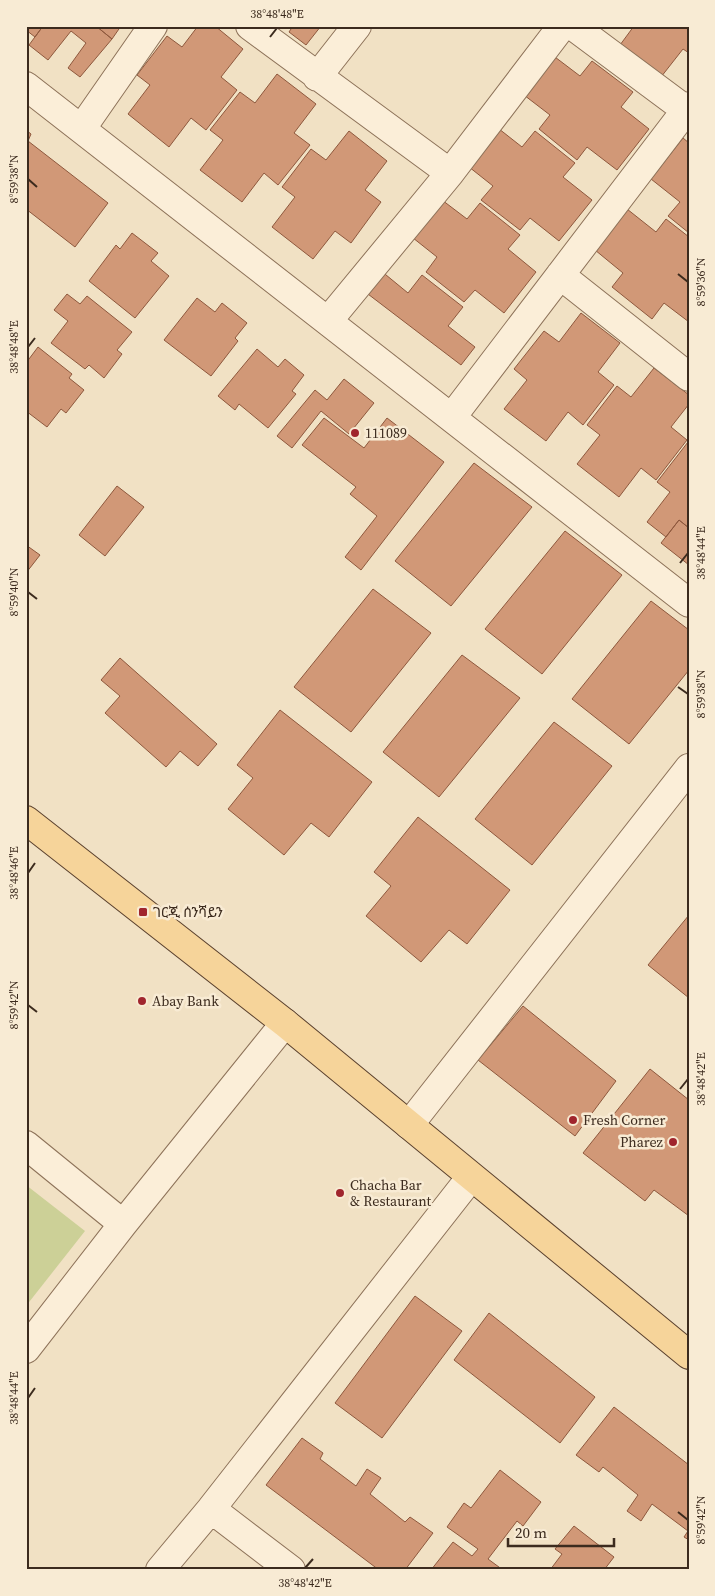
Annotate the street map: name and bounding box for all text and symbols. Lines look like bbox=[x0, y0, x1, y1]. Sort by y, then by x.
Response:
text: 38°48'48"E bbox=[250, 6, 304, 22]
text: 8°59'38"N bbox=[6, 154, 22, 204]
text: 8°59'36"N bbox=[693, 257, 709, 307]
text: 38°48'48"E bbox=[6, 320, 22, 374]
place label: 111089 bbox=[365, 423, 407, 443]
marker: 111089 bbox=[349, 427, 361, 439]
text: 38°48'44"E bbox=[693, 526, 709, 580]
text: 8°59'40"N bbox=[6, 567, 22, 617]
text: 8°59'38"N bbox=[693, 669, 709, 719]
text: 38°48'46"E bbox=[6, 846, 22, 900]
place label: ገርጂ ሰንሻይን bbox=[153, 902, 223, 922]
marker: ገርጂ ሰንሻይን bbox=[137, 906, 149, 918]
text: 8°59'42"N bbox=[6, 980, 22, 1030]
place label: Abay Bank bbox=[152, 991, 219, 1011]
marker: Abay Bank bbox=[136, 995, 148, 1007]
text: 38°48'42"E bbox=[693, 1052, 709, 1106]
place label: Fresh Corner bbox=[583, 1110, 665, 1130]
marker: Fresh Corner bbox=[567, 1114, 579, 1126]
place label: Pharez bbox=[620, 1132, 664, 1152]
marker: Pharez bbox=[667, 1136, 679, 1148]
place label: Chacha Bar & Restaurant bbox=[350, 1175, 432, 1211]
marker: Chacha Bar & Restaurant bbox=[334, 1187, 346, 1199]
text: 38°48'44"E bbox=[6, 1371, 22, 1425]
text: 8°59'42"N bbox=[693, 1495, 709, 1545]
scale bar bbox=[508, 1516, 614, 1548]
text: 20 m bbox=[515, 1522, 547, 1543]
text: 38°48'42"E bbox=[278, 1575, 332, 1591]

